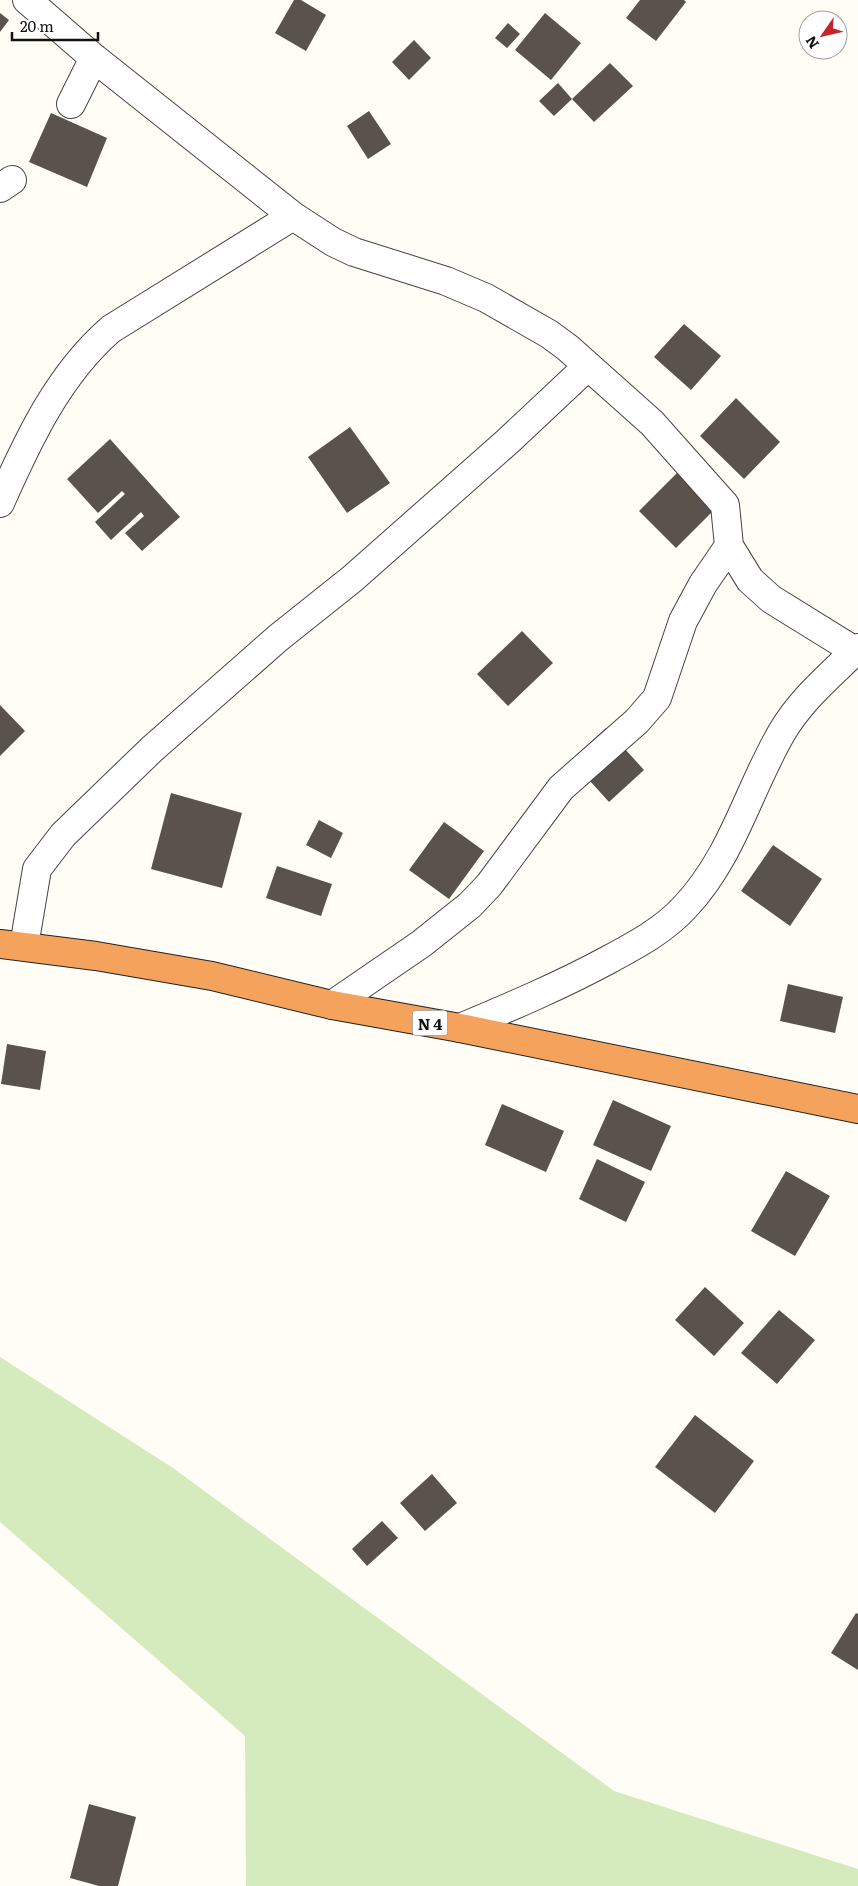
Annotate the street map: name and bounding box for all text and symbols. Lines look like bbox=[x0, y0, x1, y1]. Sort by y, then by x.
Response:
scale bar bbox=[12, 10, 99, 42]
north arrow bbox=[798, 10, 848, 60]
text: 20 m bbox=[20, 14, 54, 37]
text: N bbox=[800, 32, 823, 53]
road number: N 4 bbox=[412, 1010, 448, 1036]

